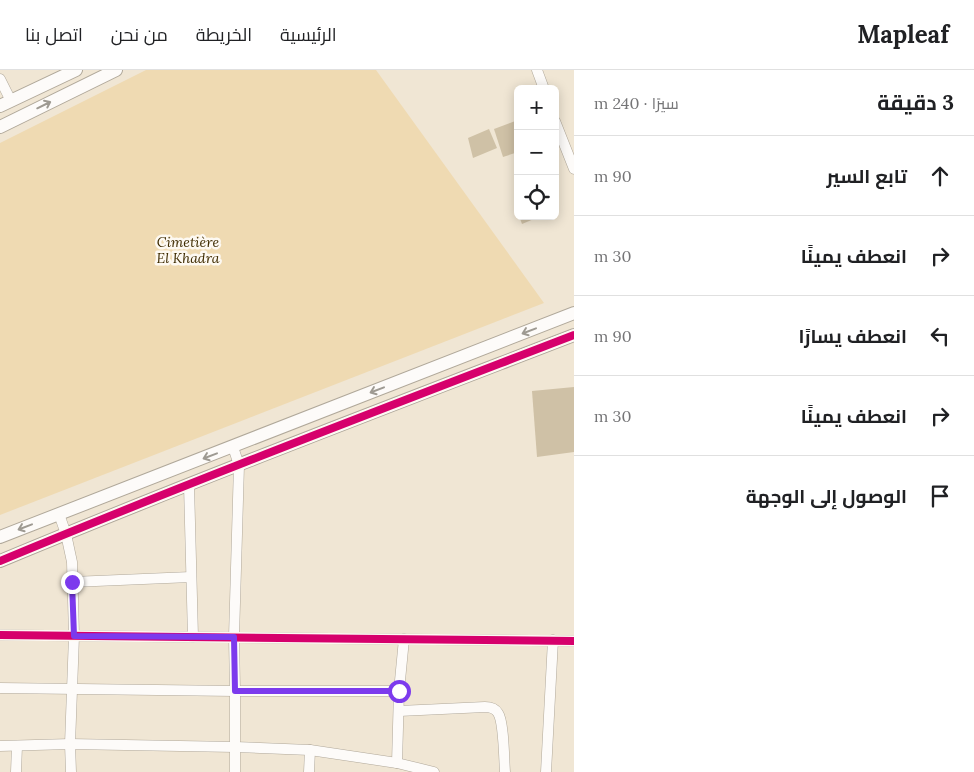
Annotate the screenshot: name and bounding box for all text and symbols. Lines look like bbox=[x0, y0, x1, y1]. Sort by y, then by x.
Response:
text: Mapleaf bbox=[857, 19, 949, 50]
text: اتصل بنا bbox=[25, 23, 83, 46]
text: من نحن bbox=[111, 23, 168, 46]
text: الخريطة bbox=[196, 23, 252, 46]
text: الرئيسية bbox=[280, 23, 337, 46]
map controls bbox=[514, 85, 559, 220]
button: + bbox=[514, 85, 559, 130]
text: 3 دقيقة bbox=[877, 89, 954, 116]
text: سيرًا · 240 m bbox=[594, 93, 679, 113]
one-way arrow bbox=[36, 100, 51, 110]
button: − bbox=[514, 130, 559, 175]
icon: ahead bbox=[926, 162, 954, 190]
text: تابع السير bbox=[826, 164, 907, 188]
text: 90 m bbox=[594, 166, 632, 186]
button: locate bbox=[514, 175, 559, 220]
park label: Cimetière El Khadra bbox=[157, 233, 220, 267]
icon: right bbox=[926, 242, 954, 270]
text: انعطف يمينًا bbox=[801, 244, 907, 268]
text: 30 m bbox=[594, 246, 631, 266]
icon: left bbox=[926, 322, 954, 350]
text: انعطف يسارًا bbox=[798, 324, 907, 348]
text: 90 m bbox=[594, 326, 632, 346]
one-way arrow bbox=[521, 327, 537, 336]
one-way arrow bbox=[370, 386, 385, 395]
icon: right bbox=[926, 402, 954, 430]
text: انعطف يمينًا bbox=[801, 404, 907, 428]
text: 30 m bbox=[594, 406, 631, 426]
one-way arrow bbox=[202, 452, 217, 461]
icon: arrive bbox=[926, 482, 954, 510]
text: الوصول إلى الوجهة bbox=[746, 484, 907, 508]
one-way arrow bbox=[18, 523, 34, 532]
route end bbox=[61, 571, 84, 594]
route start bbox=[388, 680, 411, 703]

